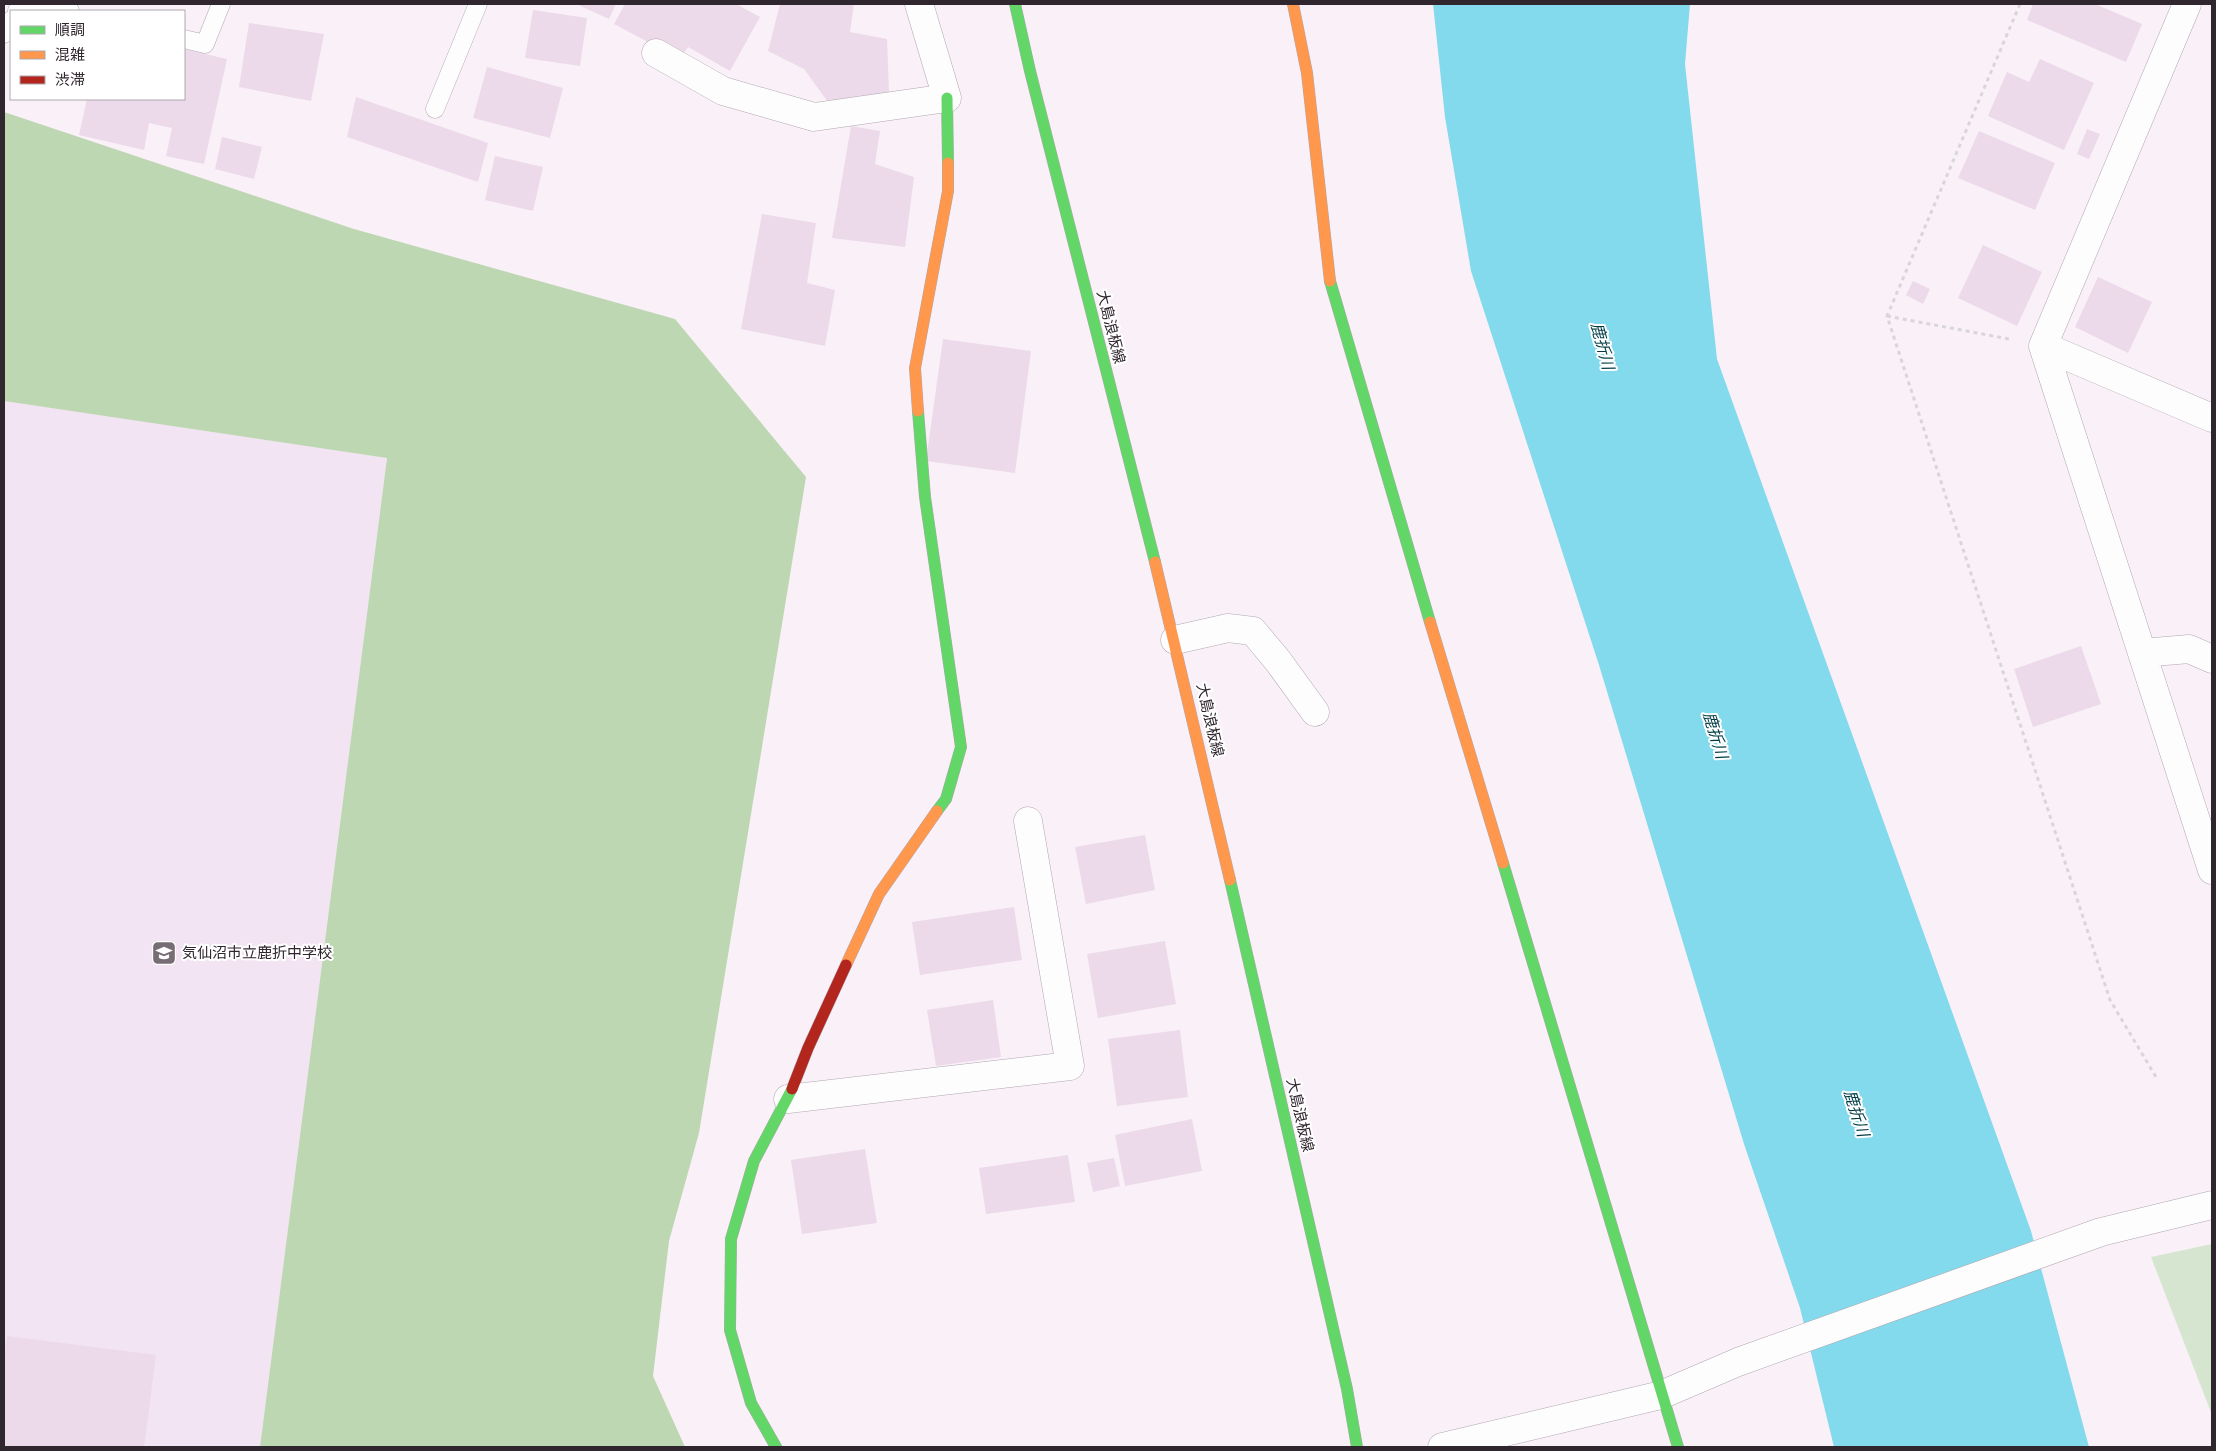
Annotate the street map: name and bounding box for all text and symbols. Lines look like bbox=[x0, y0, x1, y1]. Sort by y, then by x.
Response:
legend bbox=[10, 10, 185, 100]
text: 順調 bbox=[55, 21, 85, 39]
text: 混雑 bbox=[55, 46, 85, 64]
text: 渋滞 bbox=[55, 71, 85, 89]
street label: 大島浪板線 bbox=[1093, 288, 1129, 366]
water label: 鹿折川 bbox=[1586, 320, 1618, 374]
street label: 大島浪板線 bbox=[1193, 681, 1227, 759]
water label: 鹿折川 bbox=[1698, 709, 1732, 763]
school or university icon: 気仙沼市立鹿折中学校 bbox=[151, 940, 177, 966]
place label: 気仙沼市立鹿折中学校 bbox=[182, 944, 332, 962]
street label: 大島浪板線 bbox=[1283, 1076, 1317, 1154]
water label: 鹿折川 bbox=[1839, 1087, 1874, 1141]

